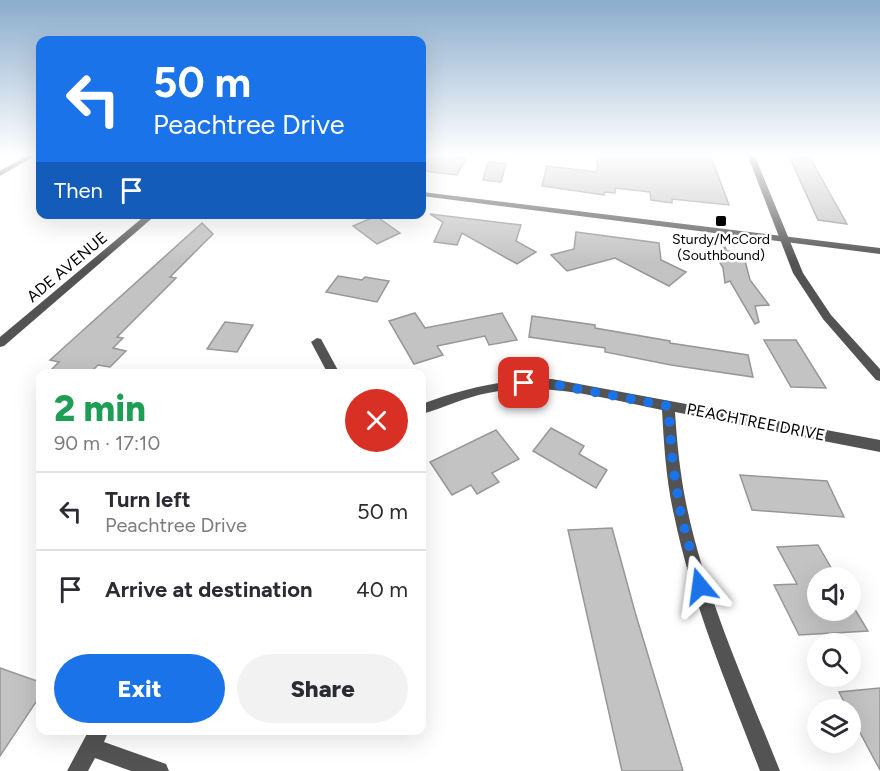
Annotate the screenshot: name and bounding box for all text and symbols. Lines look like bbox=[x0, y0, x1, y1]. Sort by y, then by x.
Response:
text: 50 m bbox=[153, 57, 251, 108]
icon: left bbox=[54, 60, 132, 138]
text: Peachtree Drive bbox=[153, 108, 344, 141]
icon: arrive bbox=[115, 174, 148, 207]
text: Then bbox=[54, 177, 103, 204]
marker: Sturdy/McCord (Southbound) bbox=[714, 214, 728, 228]
street label: ADE AVENUE bbox=[23, 228, 111, 306]
place label: Sturdy/McCord (Southbound) bbox=[672, 231, 770, 264]
pin bbox=[498, 357, 549, 408]
icon: arrive bbox=[507, 366, 540, 399]
text: 2 min bbox=[54, 387, 146, 430]
button: close bbox=[345, 389, 408, 452]
street label: PEACHTREE DRIVE bbox=[685, 399, 827, 445]
text: 90 m · 17:10 bbox=[54, 431, 160, 455]
text: Turn left bbox=[105, 486, 191, 513]
icon: left bbox=[54, 495, 87, 528]
text: 50 m bbox=[357, 498, 408, 525]
text: Peachtree Drive bbox=[105, 513, 247, 537]
position arrow bbox=[668, 554, 732, 618]
map controls bbox=[807, 567, 861, 753]
button: sound bbox=[807, 567, 861, 621]
icon: arrive bbox=[54, 573, 87, 606]
text: Arrive at destination bbox=[105, 576, 313, 603]
text: 40 m bbox=[356, 576, 408, 603]
button: search bbox=[807, 633, 861, 687]
button: Exit bbox=[54, 654, 225, 723]
button: Share bbox=[237, 654, 408, 723]
button: layers bbox=[807, 699, 861, 753]

